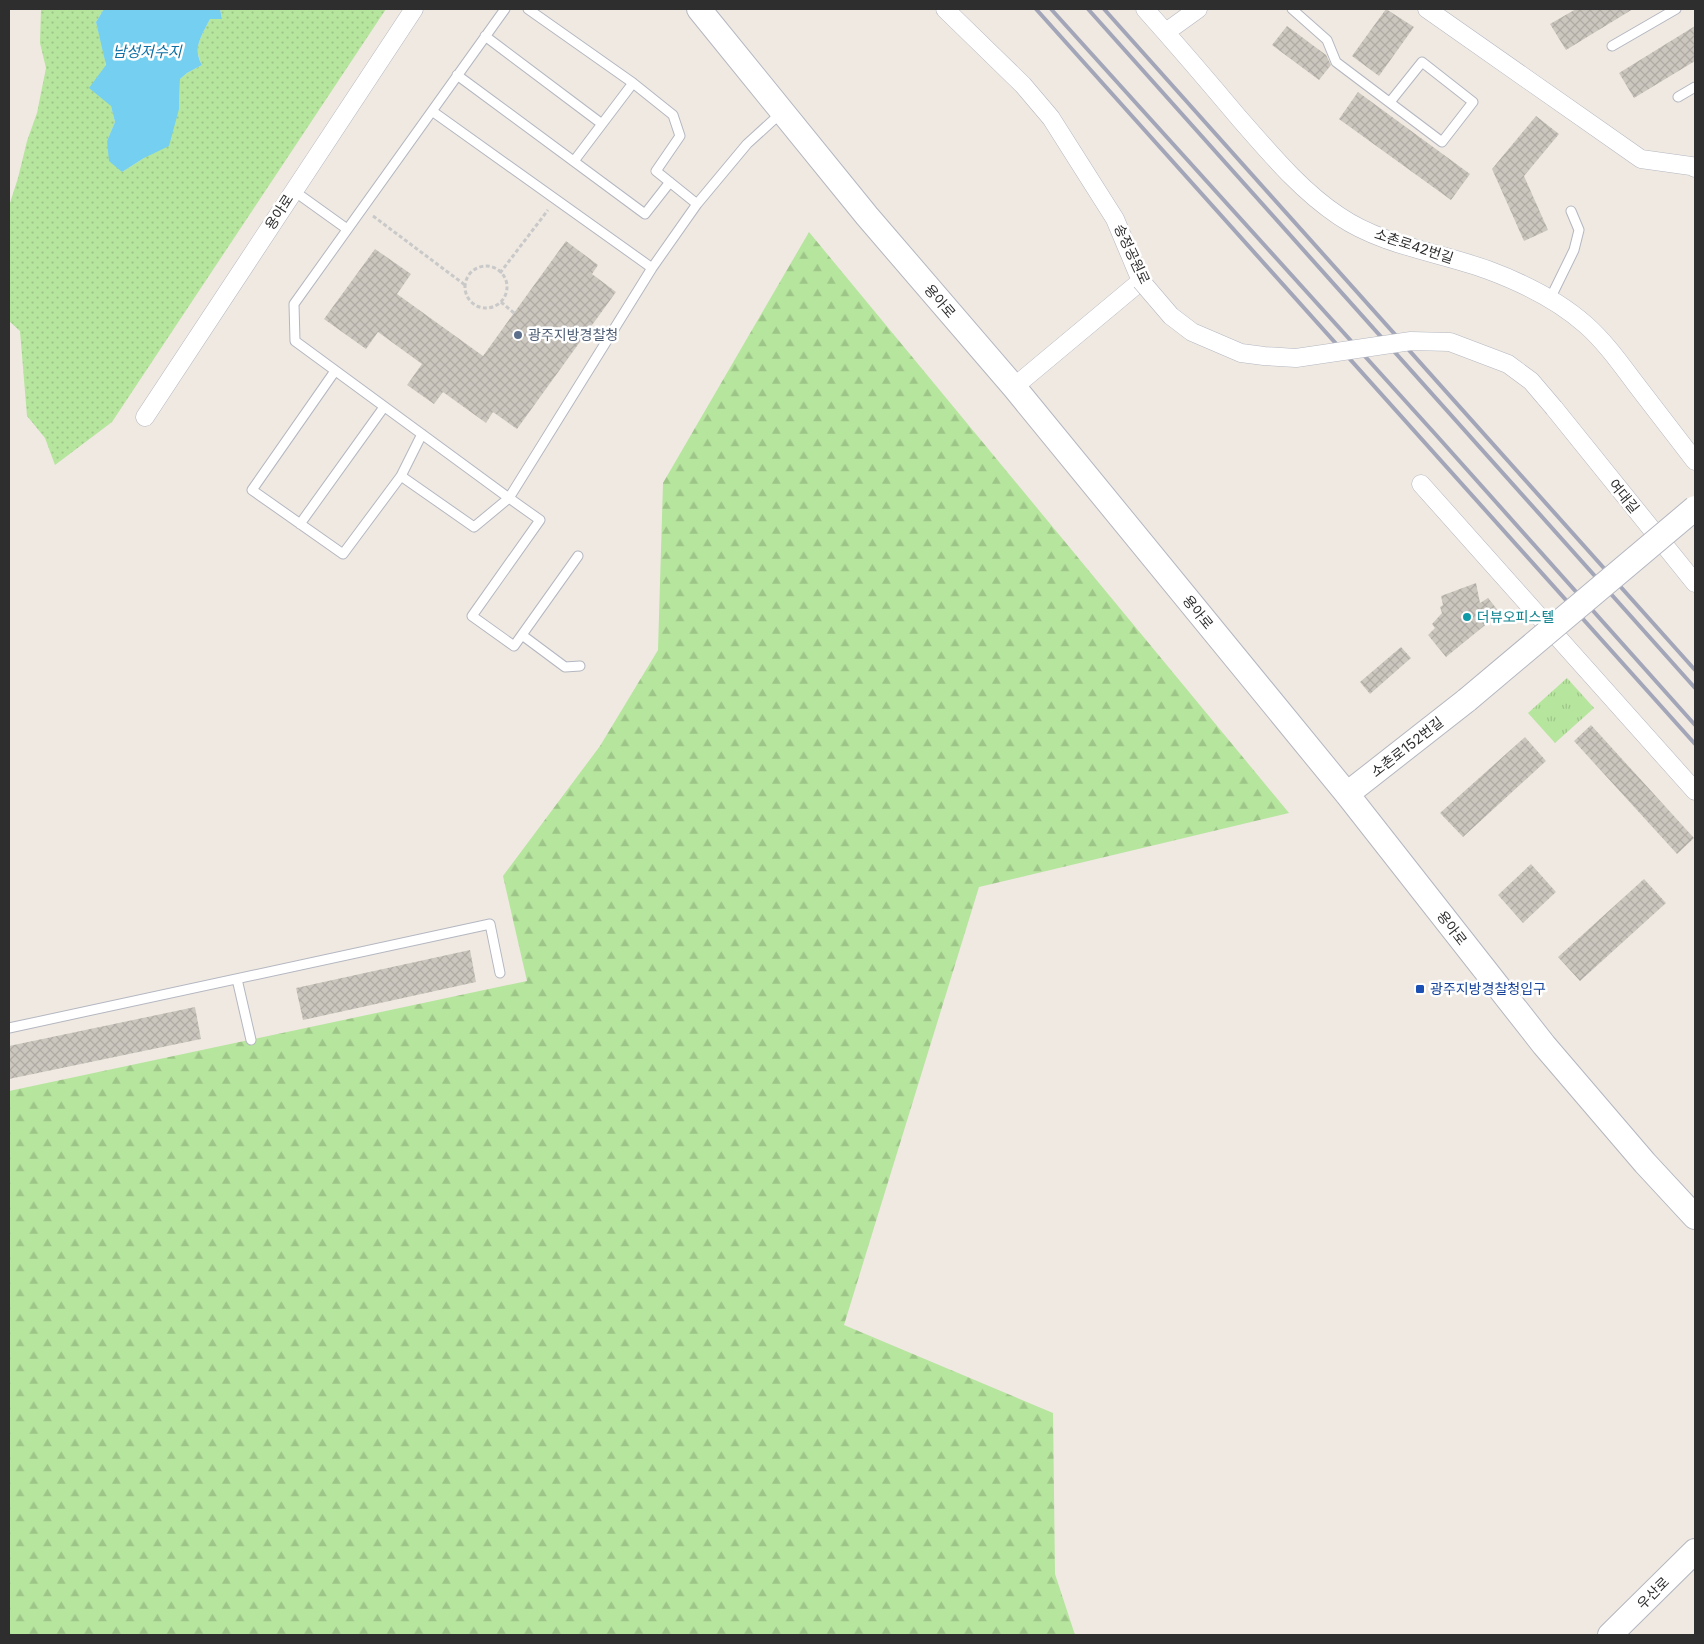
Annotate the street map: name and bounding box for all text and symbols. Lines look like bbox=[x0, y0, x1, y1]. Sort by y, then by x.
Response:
water label: 남성저수지 bbox=[112, 42, 183, 61]
street label: 용아로 bbox=[261, 191, 296, 233]
street label: 송정공원로 bbox=[1111, 221, 1154, 287]
street label: 소촌로42번길 bbox=[1373, 225, 1456, 266]
street label: 용아로 bbox=[921, 281, 960, 321]
place label: 광주지방경찰청 bbox=[528, 326, 618, 343]
marker: 광주지방경찰청 bbox=[512, 329, 524, 341]
street label: 여대길 bbox=[1606, 475, 1643, 516]
street label: 용아로 bbox=[1180, 591, 1217, 632]
place label: 더뷰오피스텔 bbox=[1477, 608, 1554, 625]
marker: 더뷰오피스텔 bbox=[1461, 611, 1473, 623]
street label: 소촌로152번길 bbox=[1367, 713, 1446, 780]
street label: 용아로 bbox=[1434, 907, 1471, 948]
place label: 광주지방경찰청입구 bbox=[1430, 980, 1546, 997]
marker: 광주지방경찰청입구 bbox=[1414, 983, 1426, 995]
street label: 우산로 bbox=[1633, 1573, 1672, 1612]

